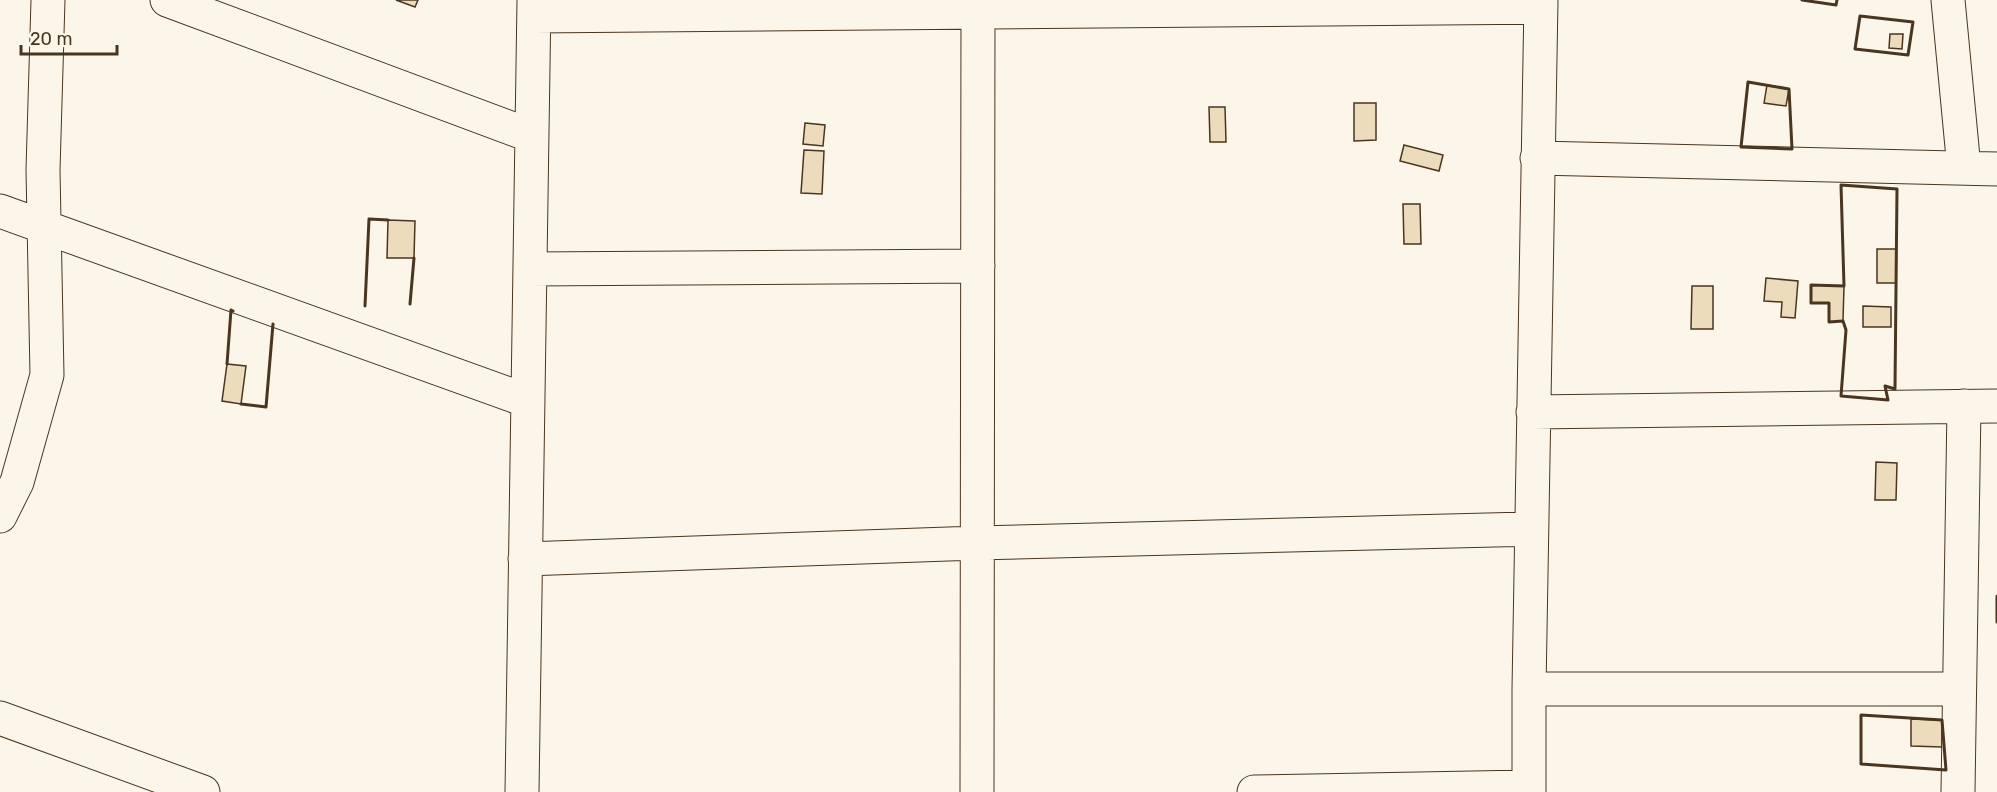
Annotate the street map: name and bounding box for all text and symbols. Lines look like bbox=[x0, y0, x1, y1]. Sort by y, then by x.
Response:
scale bar bbox=[21, 18, 117, 56]
text: 20 m bbox=[30, 28, 72, 50]

